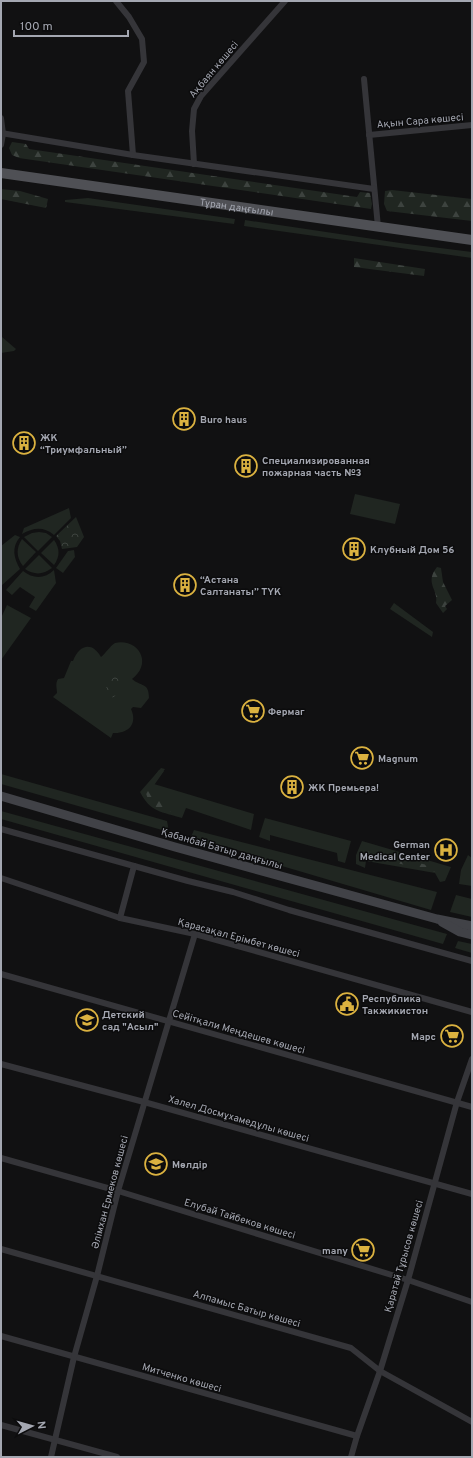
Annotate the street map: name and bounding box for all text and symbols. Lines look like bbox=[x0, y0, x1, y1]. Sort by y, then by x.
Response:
scale bar bbox=[14, 12, 128, 38]
text: 100 m bbox=[20, 19, 53, 35]
street label: Ақбаян көшесі bbox=[186, 39, 242, 101]
street label: Ақын Сара көшесі bbox=[376, 111, 464, 132]
street label: Тұран даңғылы bbox=[199, 196, 274, 220]
building icon: Buro haus bbox=[171, 406, 197, 432]
place label: Buro haus bbox=[200, 414, 247, 427]
building icon: ЖК “Триумфальный” bbox=[11, 430, 37, 456]
place label: ЖК “Триумфальный” bbox=[40, 432, 127, 457]
building icon: Специализированная пожарная часть №3 bbox=[233, 453, 259, 479]
place label: Специализированная пожарная часть №3 bbox=[262, 455, 370, 480]
building icon: Клубный Дом 56 bbox=[341, 536, 367, 562]
place label: Клубный Дом 56 bbox=[370, 544, 454, 557]
building icon: “Астана Салтанаты” ТҮК bbox=[172, 572, 198, 598]
place label: “Астана Салтанаты” ТҮК bbox=[200, 574, 281, 599]
supermarket icon: Фермаг bbox=[240, 698, 266, 724]
place label: Фермаг bbox=[268, 706, 305, 719]
supermarket icon: Magnum bbox=[349, 745, 375, 771]
place label: Magnum bbox=[378, 753, 418, 766]
building icon: ЖК Премьера! bbox=[279, 774, 305, 800]
place label: ЖК Премьера! bbox=[308, 782, 379, 795]
street label: Қабанбай Батыр даңғылы bbox=[159, 826, 284, 873]
hospital icon: German Medical Center bbox=[433, 837, 459, 863]
place label: German Medical Center bbox=[360, 839, 431, 864]
street label: Қарасақал Ерімбет көшесі bbox=[176, 916, 301, 961]
public building icon: Республика Такжикистон bbox=[334, 991, 360, 1017]
place label: Республика Такжикистон bbox=[362, 993, 428, 1018]
school or university icon: Детский сад "Асыл" bbox=[74, 1007, 100, 1033]
street label: Сейітқали Меңдешев көшесі bbox=[171, 1007, 306, 1058]
place label: Детский сад "Асыл" bbox=[102, 1009, 158, 1034]
supermarket icon: Марс bbox=[439, 1023, 465, 1049]
place label: Марс bbox=[411, 1031, 436, 1044]
street label: Халел Досмұхамедұлы көшесі bbox=[167, 1093, 310, 1146]
street label: Әлімхан Ермеков көшесі bbox=[89, 1134, 132, 1251]
school or university icon: Мөлдір bbox=[143, 1151, 169, 1177]
place label: Мөлдір bbox=[172, 1159, 208, 1172]
street label: Елубай Тайбеков көшесі bbox=[182, 1196, 297, 1243]
street label: Қаратай Тұрысов көшесі bbox=[382, 1199, 427, 1314]
supermarket icon: many bbox=[350, 1237, 376, 1263]
place label: many bbox=[322, 1245, 348, 1258]
street label: Алпамыс Батыр көшесі bbox=[191, 1288, 302, 1331]
street label: Митченко көшесі bbox=[140, 1361, 223, 1396]
north arrow bbox=[12, 1406, 52, 1446]
text: N bbox=[34, 1420, 48, 1430]

